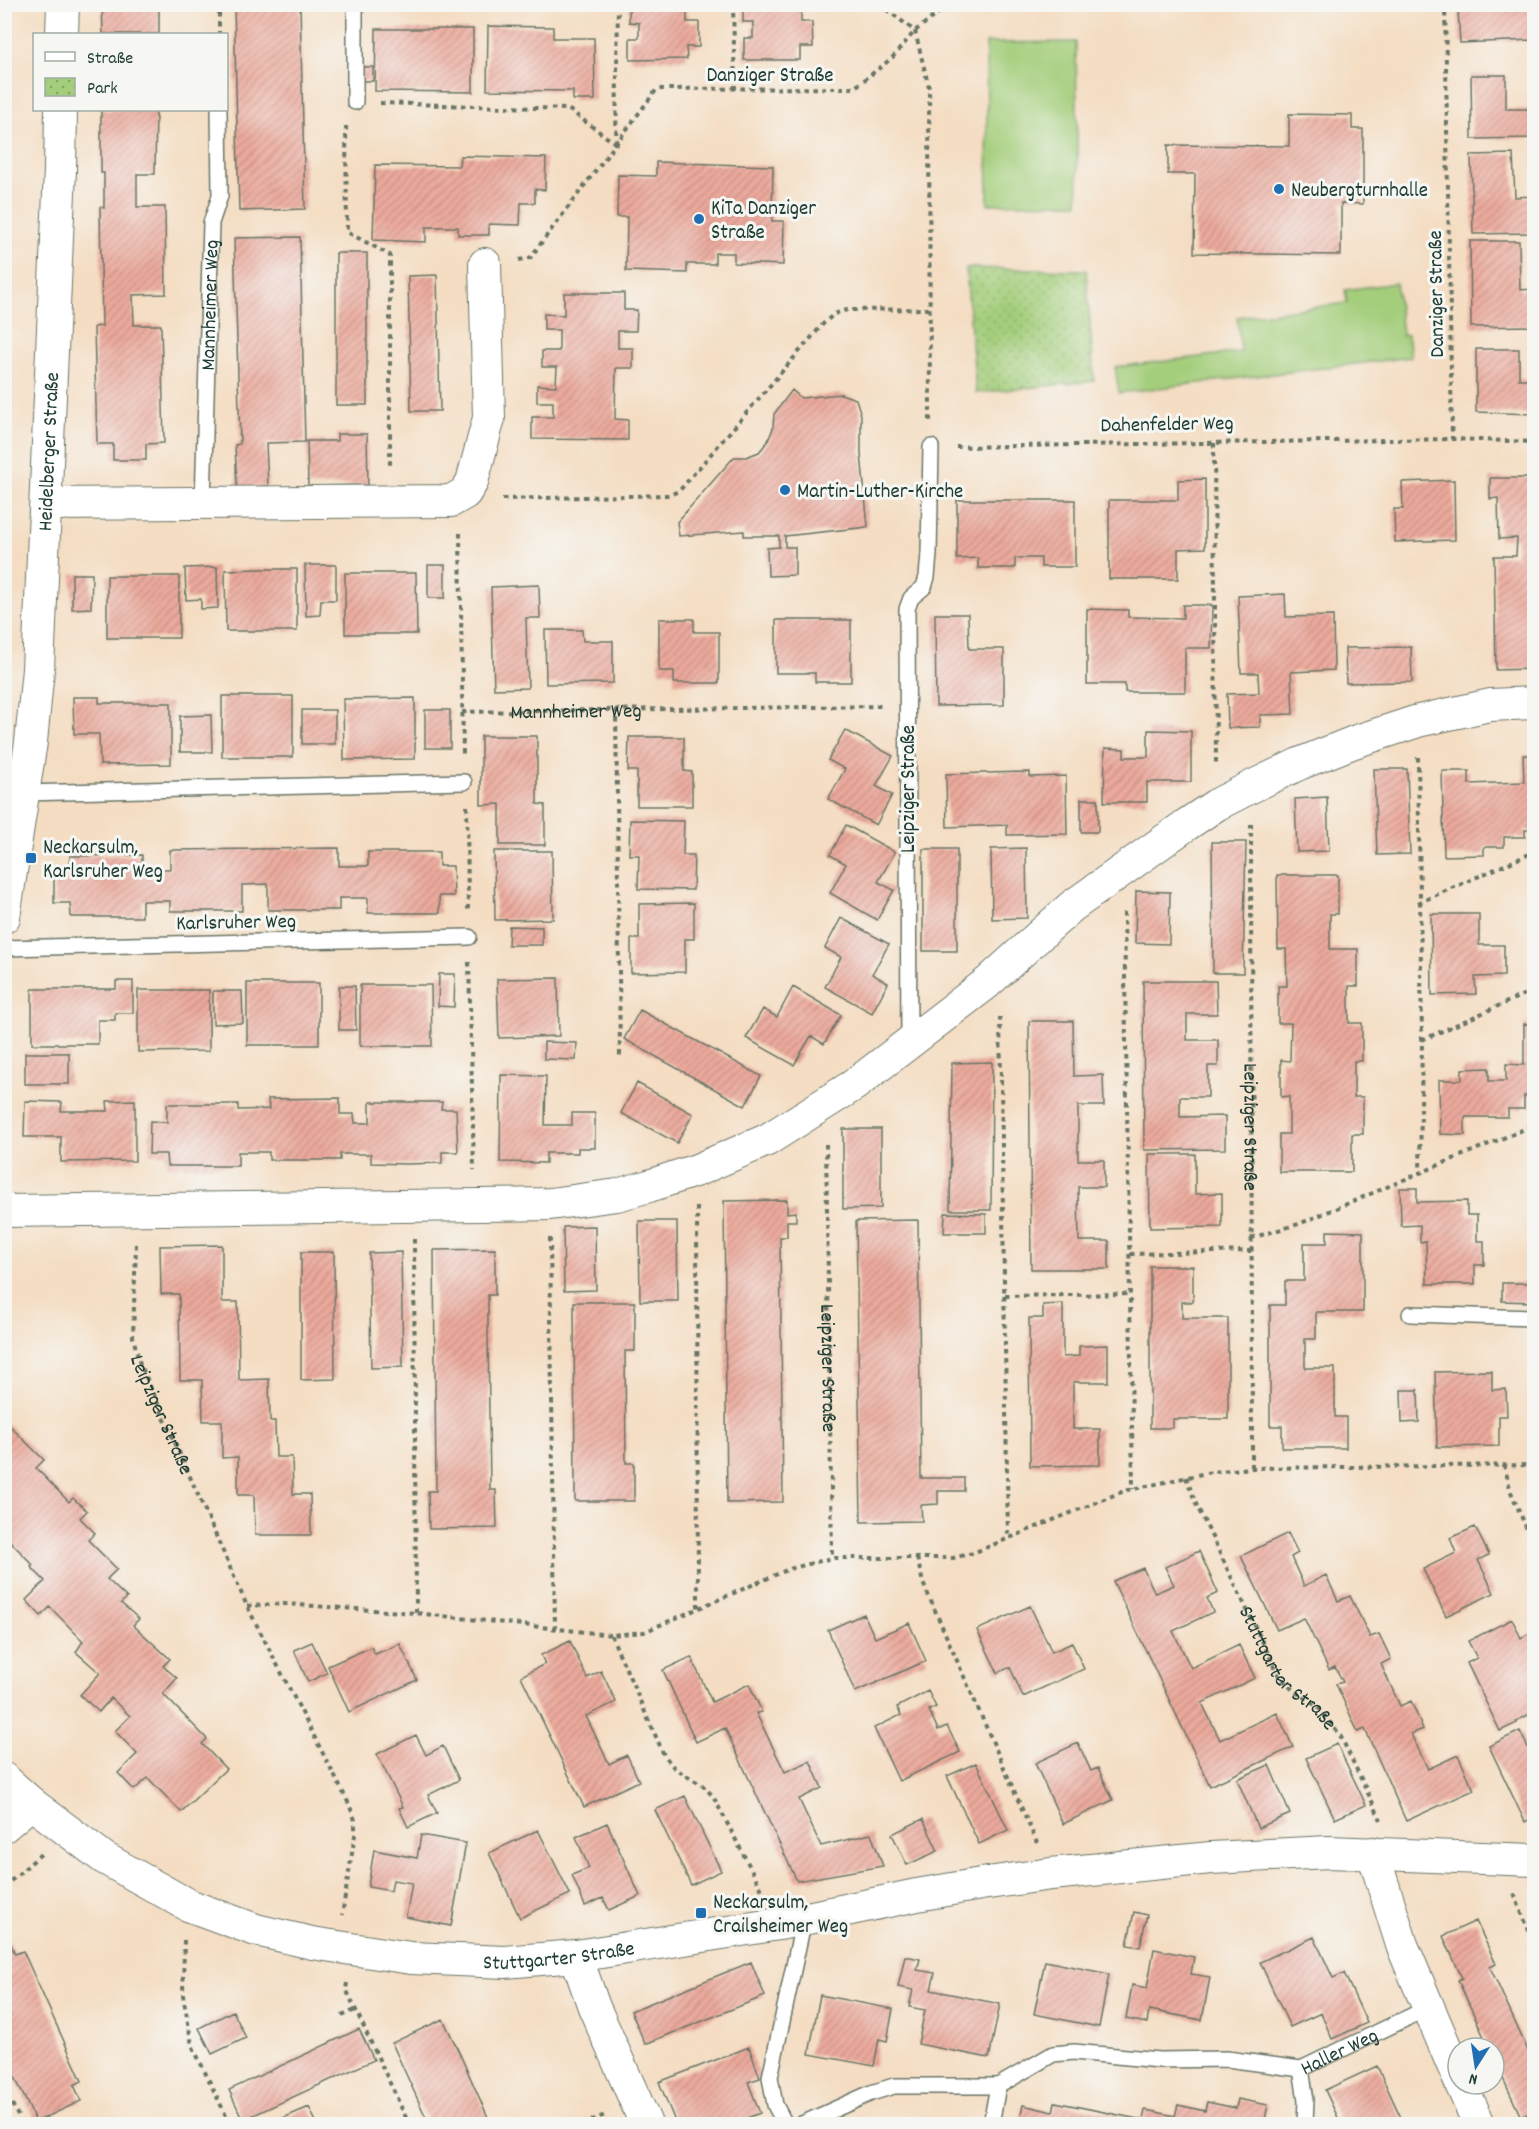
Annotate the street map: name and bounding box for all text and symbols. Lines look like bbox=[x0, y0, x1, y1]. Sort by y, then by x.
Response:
legend bbox=[33, 33, 228, 111]
text: Straße bbox=[87, 47, 133, 72]
street label: Danziger Straße bbox=[706, 62, 834, 92]
text: Park bbox=[87, 77, 118, 102]
place label: Neubergturnhalle bbox=[1291, 177, 1428, 207]
marker: Neubergturnhalle bbox=[1272, 182, 1286, 196]
place label: KiTa Danziger Straße bbox=[711, 195, 816, 249]
marker: KiTa Danziger Straße bbox=[692, 212, 706, 226]
street label: Danziger Straße bbox=[1422, 230, 1454, 358]
street label: Mannheimer Weg bbox=[195, 239, 229, 371]
street label: Heidelberger Straße bbox=[32, 372, 69, 532]
street label: Dahenfelder Weg bbox=[1100, 410, 1234, 442]
place label: Martin-Luther-Kirche bbox=[797, 478, 963, 508]
marker: Martin-Luther-Kirche bbox=[778, 483, 792, 497]
street label: Mannheimer Weg bbox=[510, 697, 642, 729]
street label: Leipziger Straße bbox=[895, 725, 925, 853]
place label: Neckarsulm, Karlsruher Weg bbox=[43, 834, 163, 888]
marker: Neckarsulm, Karlsruher Weg bbox=[24, 851, 38, 865]
street label: Karlsruher Weg bbox=[176, 908, 296, 940]
street label: Leipziger Straße bbox=[1233, 1063, 1264, 1191]
street label: Leipziger Straße bbox=[810, 1304, 842, 1432]
street label: Leipziger Straße bbox=[120, 1352, 199, 1480]
street label: Stuttgarter Straße bbox=[1229, 1602, 1343, 1738]
place label: Neckarsulm, Crailsheimer Weg bbox=[713, 1889, 848, 1943]
marker: Neckarsulm, Crailsheimer Weg bbox=[694, 1906, 708, 1920]
street label: Stuttgarter Straße bbox=[482, 1935, 637, 1980]
street label: Haller Weg bbox=[1296, 2022, 1384, 2085]
north arrow bbox=[1446, 2036, 1506, 2096]
text: N bbox=[1467, 2066, 1480, 2090]

